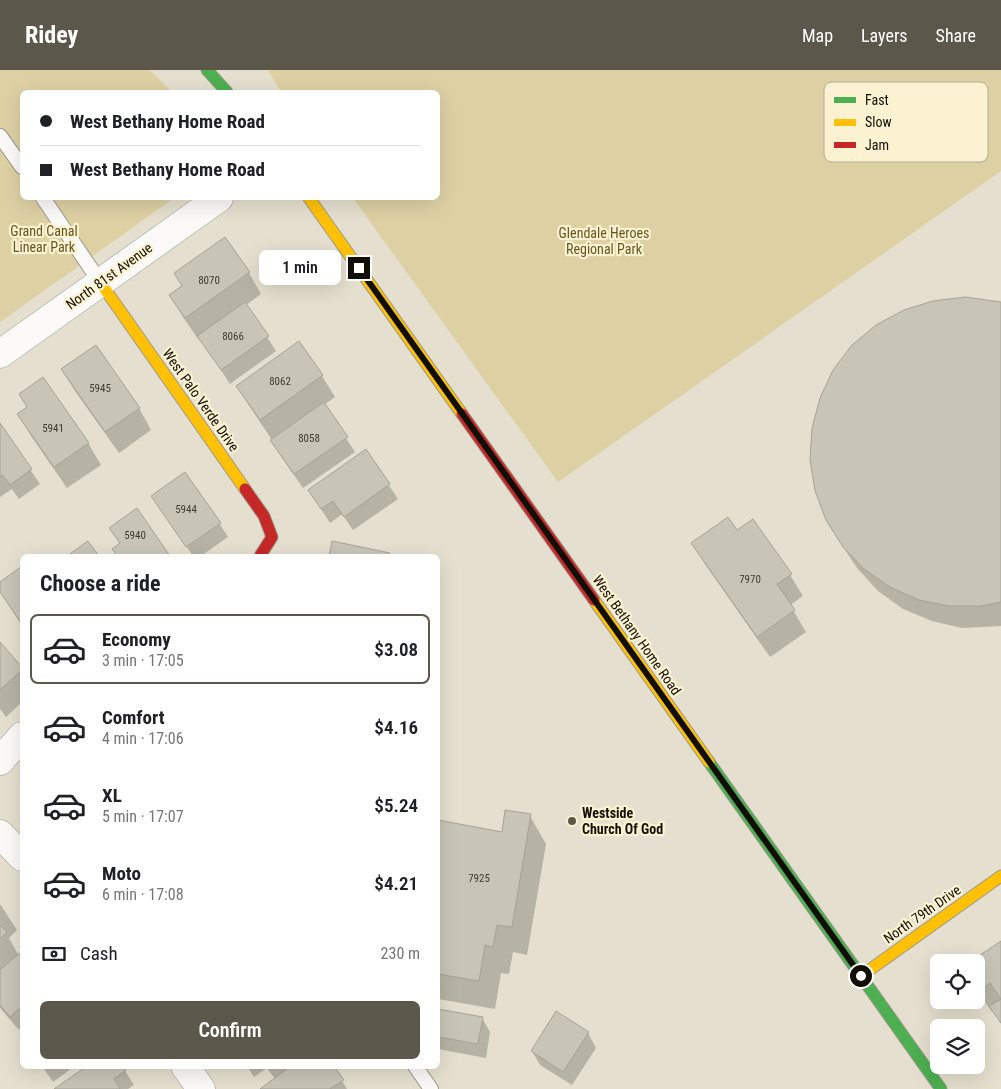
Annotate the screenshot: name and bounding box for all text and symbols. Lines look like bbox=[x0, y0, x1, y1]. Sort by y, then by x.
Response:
text: Ridey bbox=[25, 21, 78, 49]
text: Map bbox=[802, 25, 833, 46]
text: Layers bbox=[861, 25, 908, 46]
text: Share bbox=[936, 25, 976, 46]
legend bbox=[824, 82, 988, 162]
text: Fast bbox=[865, 92, 889, 108]
text: West Bethany Home Road bbox=[70, 110, 265, 133]
text: Slow bbox=[865, 114, 892, 130]
text: Jam bbox=[865, 137, 889, 153]
text: West Bethany Home Road bbox=[70, 158, 265, 181]
park label: Grand Canal Linear Park bbox=[10, 223, 78, 255]
park label: Glendale Heroes Regional Park bbox=[559, 225, 649, 257]
street label: North 81st Avenue bbox=[63, 239, 155, 313]
callout: 1 min bbox=[259, 250, 342, 286]
route end bbox=[348, 257, 370, 279]
text: 1 min bbox=[282, 258, 318, 277]
house number: 8070 bbox=[198, 274, 220, 287]
house number: 8066 bbox=[222, 330, 244, 343]
street label: West Palo Verde Drive bbox=[160, 346, 243, 455]
house number: 8062 bbox=[269, 375, 291, 388]
house number: 5945 bbox=[89, 382, 111, 395]
house number: 5941 bbox=[42, 422, 64, 435]
house number: 8058 bbox=[298, 432, 320, 445]
house number: 5944 bbox=[175, 503, 197, 516]
house number: 5940 bbox=[124, 529, 146, 542]
text: Choose a ride bbox=[40, 571, 161, 596]
street label: West Bethany Home Road bbox=[590, 572, 684, 698]
house number: 7970 bbox=[739, 573, 761, 586]
icon: car bbox=[42, 627, 87, 672]
text: Economy bbox=[102, 628, 171, 651]
text: $3.08 bbox=[374, 638, 418, 661]
text: 3 min · 17:05 bbox=[102, 651, 184, 670]
icon: car bbox=[42, 705, 87, 750]
text: Comfort bbox=[102, 706, 165, 729]
text: $4.16 bbox=[374, 716, 418, 739]
text: 4 min · 17:06 bbox=[102, 729, 184, 748]
icon: car bbox=[42, 783, 87, 828]
text: XL bbox=[102, 784, 122, 807]
text: $5.24 bbox=[374, 794, 418, 817]
place label: Westside Church Of God bbox=[582, 805, 663, 837]
text: 5 min · 17:07 bbox=[102, 807, 184, 826]
marker: Westside Church Of God bbox=[566, 815, 578, 827]
icon: car bbox=[42, 861, 87, 906]
text: Moto bbox=[102, 862, 141, 885]
text: $4.21 bbox=[374, 872, 418, 895]
house number: 7925 bbox=[468, 872, 490, 885]
street label: North 79th Drive bbox=[880, 881, 964, 946]
text: 6 min · 17:08 bbox=[102, 885, 184, 904]
icon: cash bbox=[40, 940, 68, 968]
text: Cash bbox=[80, 942, 118, 965]
text: 230 m bbox=[381, 944, 420, 963]
map controls bbox=[930, 954, 985, 1074]
button: locate bbox=[930, 954, 985, 1009]
route start bbox=[850, 965, 872, 987]
button: Confirm bbox=[40, 1001, 420, 1059]
button: layers bbox=[930, 1019, 985, 1074]

